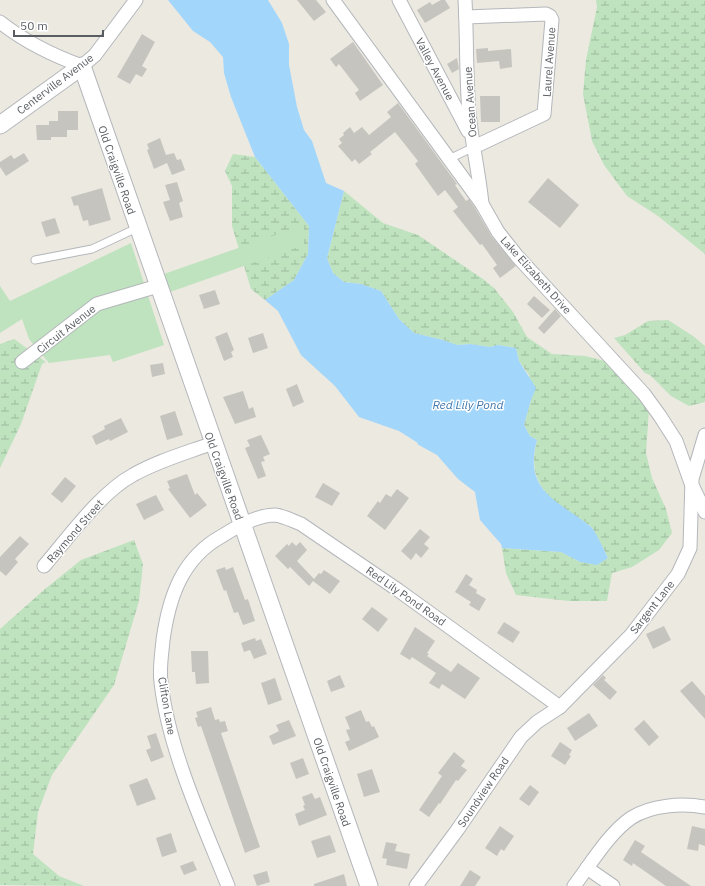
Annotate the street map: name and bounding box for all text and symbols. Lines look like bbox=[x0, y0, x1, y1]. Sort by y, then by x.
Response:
scale bar bbox=[14, 12, 103, 38]
text: 50 m bbox=[20, 18, 48, 33]
street label: Laurel Avenue bbox=[540, 27, 558, 97]
street label: Valley Avenue bbox=[413, 35, 457, 103]
street label: Centerville Avenue bbox=[14, 51, 96, 117]
street label: Ocean Avenue bbox=[461, 66, 479, 138]
street label: Old Craigville Road bbox=[95, 124, 139, 216]
street label: Lake Elizabeth Drive bbox=[498, 233, 574, 317]
street label: Circuit Avenue bbox=[34, 302, 98, 356]
water label: Red Lily Pond bbox=[432, 397, 504, 412]
street label: Old Craigville Road bbox=[202, 430, 246, 522]
street label: Raymond Street bbox=[44, 496, 106, 566]
street label: Red Lily Pond Road bbox=[363, 563, 449, 629]
street label: Sargent Lane bbox=[627, 577, 677, 637]
street label: Clifton Lane bbox=[155, 676, 179, 736]
street label: Old Craigville Road bbox=[310, 736, 354, 828]
street label: Soundview Road bbox=[454, 754, 512, 830]

